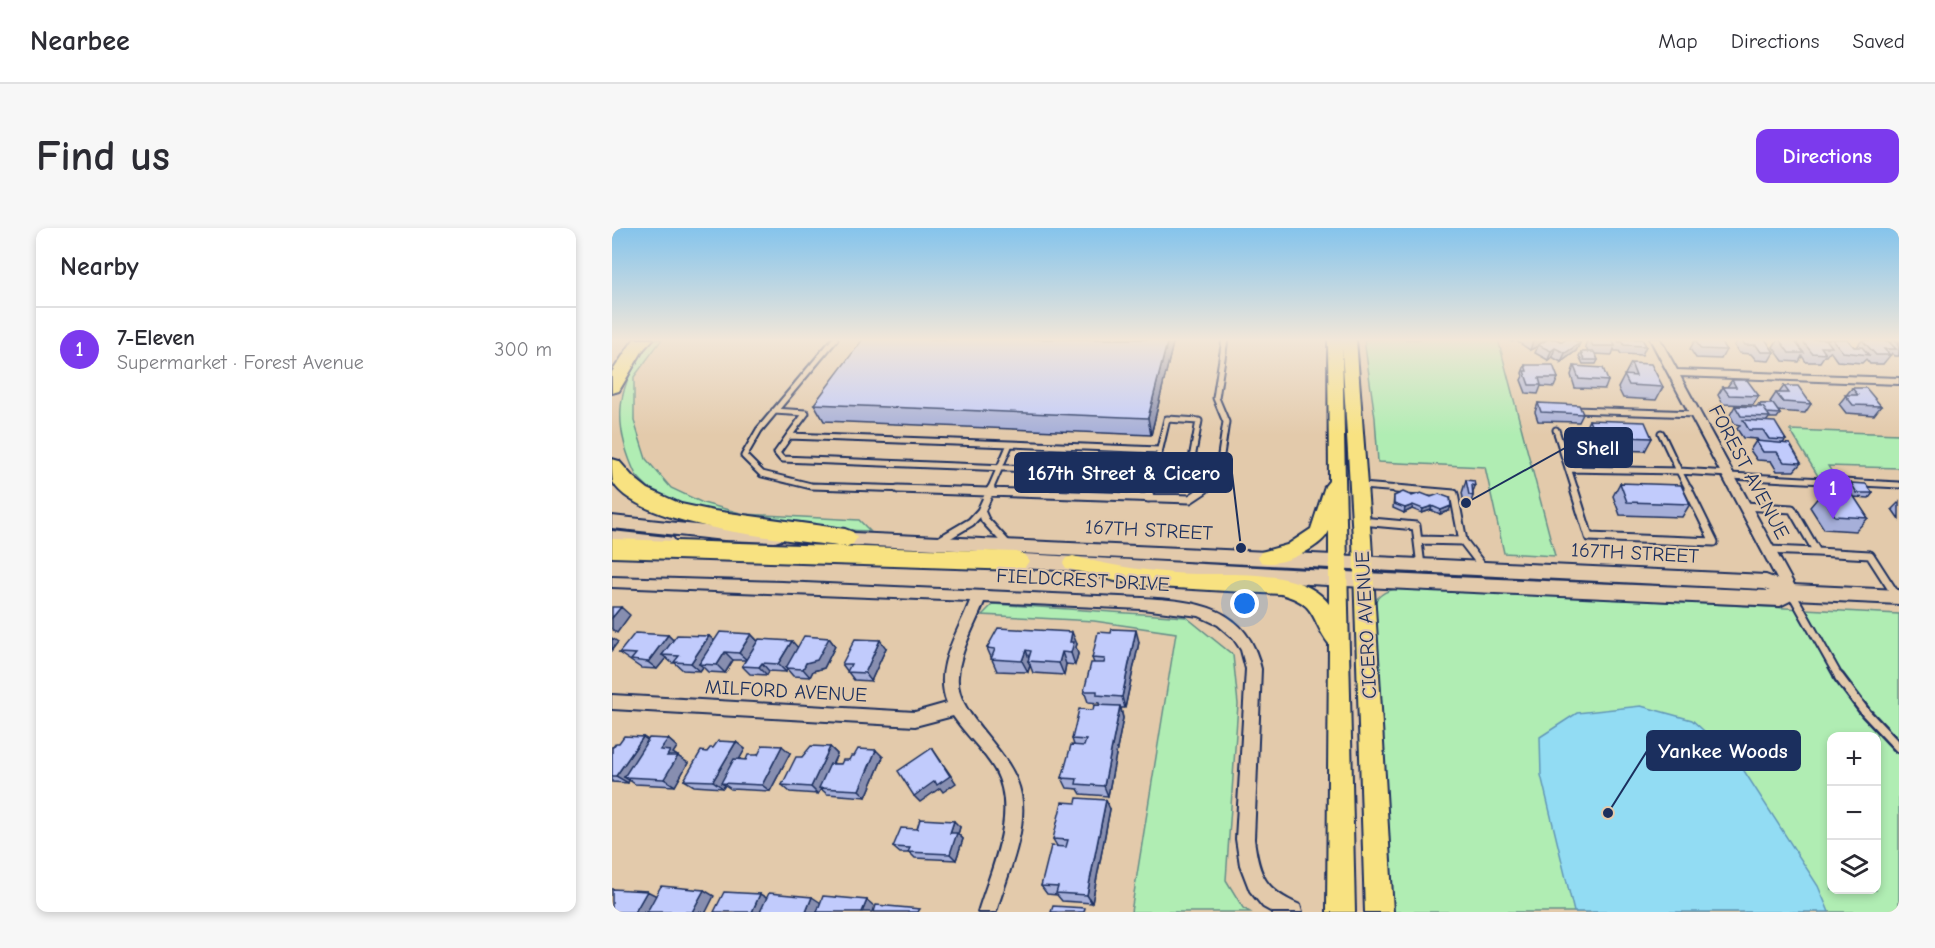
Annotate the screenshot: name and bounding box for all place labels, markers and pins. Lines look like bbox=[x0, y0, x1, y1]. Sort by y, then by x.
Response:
callout: Shell bbox=[1565, 428, 1632, 467]
callout: 167th Street & Cicero bbox=[1015, 453, 1232, 492]
pin: 1 bbox=[1814, 470, 1852, 519]
callout: Yankee Woods bbox=[1647, 731, 1800, 770]

